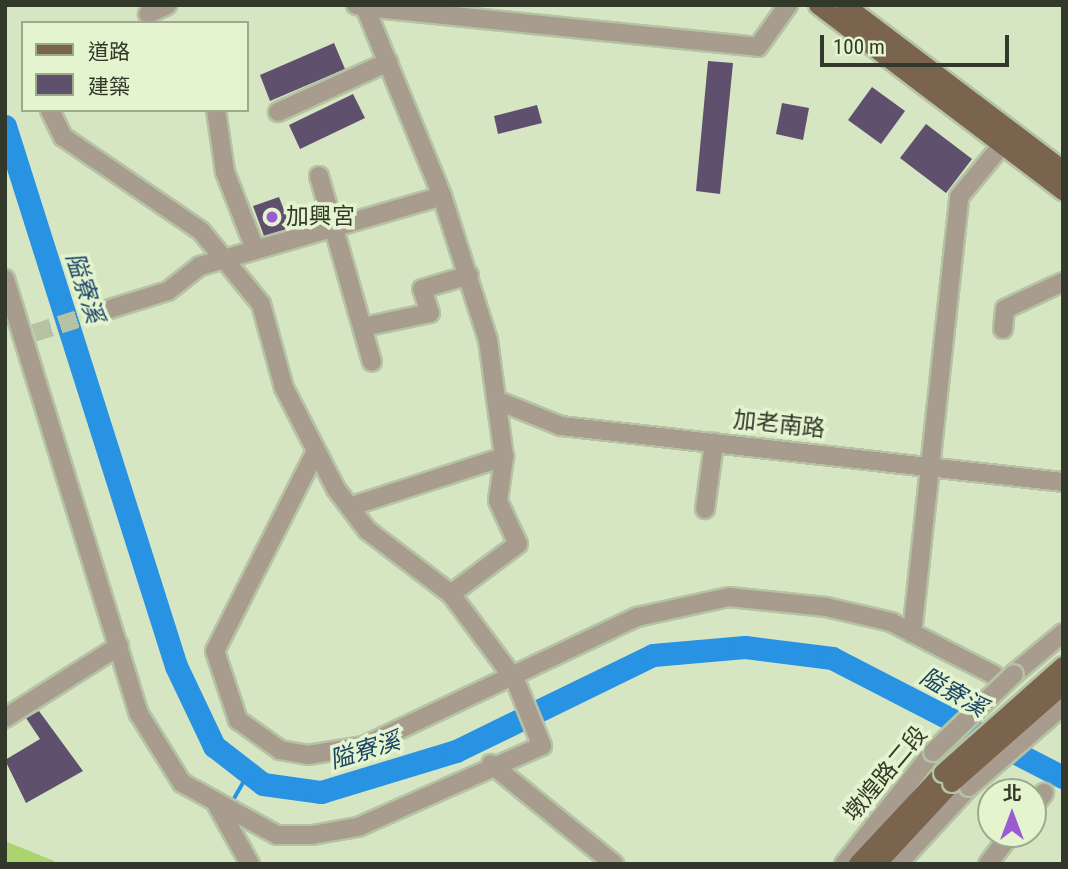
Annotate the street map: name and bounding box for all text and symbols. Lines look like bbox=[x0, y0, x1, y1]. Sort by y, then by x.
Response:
legend bbox=[21, 21, 248, 112]
scale bar bbox=[823, 21, 1012, 65]
text: 100 m bbox=[833, 35, 885, 59]
text: 道路 bbox=[88, 40, 130, 64]
text: 建築 bbox=[88, 75, 130, 99]
place label: 加興宮 bbox=[286, 203, 355, 231]
marker: 加興宮 bbox=[264, 209, 280, 225]
water label: 隘寮溪 bbox=[59, 249, 109, 327]
street label: 加老南路 bbox=[732, 406, 826, 444]
water label: 隘寮溪 bbox=[915, 663, 991, 723]
street label: 墩煌路二段 bbox=[838, 721, 934, 827]
water label: 隘寮溪 bbox=[326, 727, 404, 775]
north arrow bbox=[977, 778, 1047, 848]
text: 北 bbox=[1002, 782, 1022, 805]

